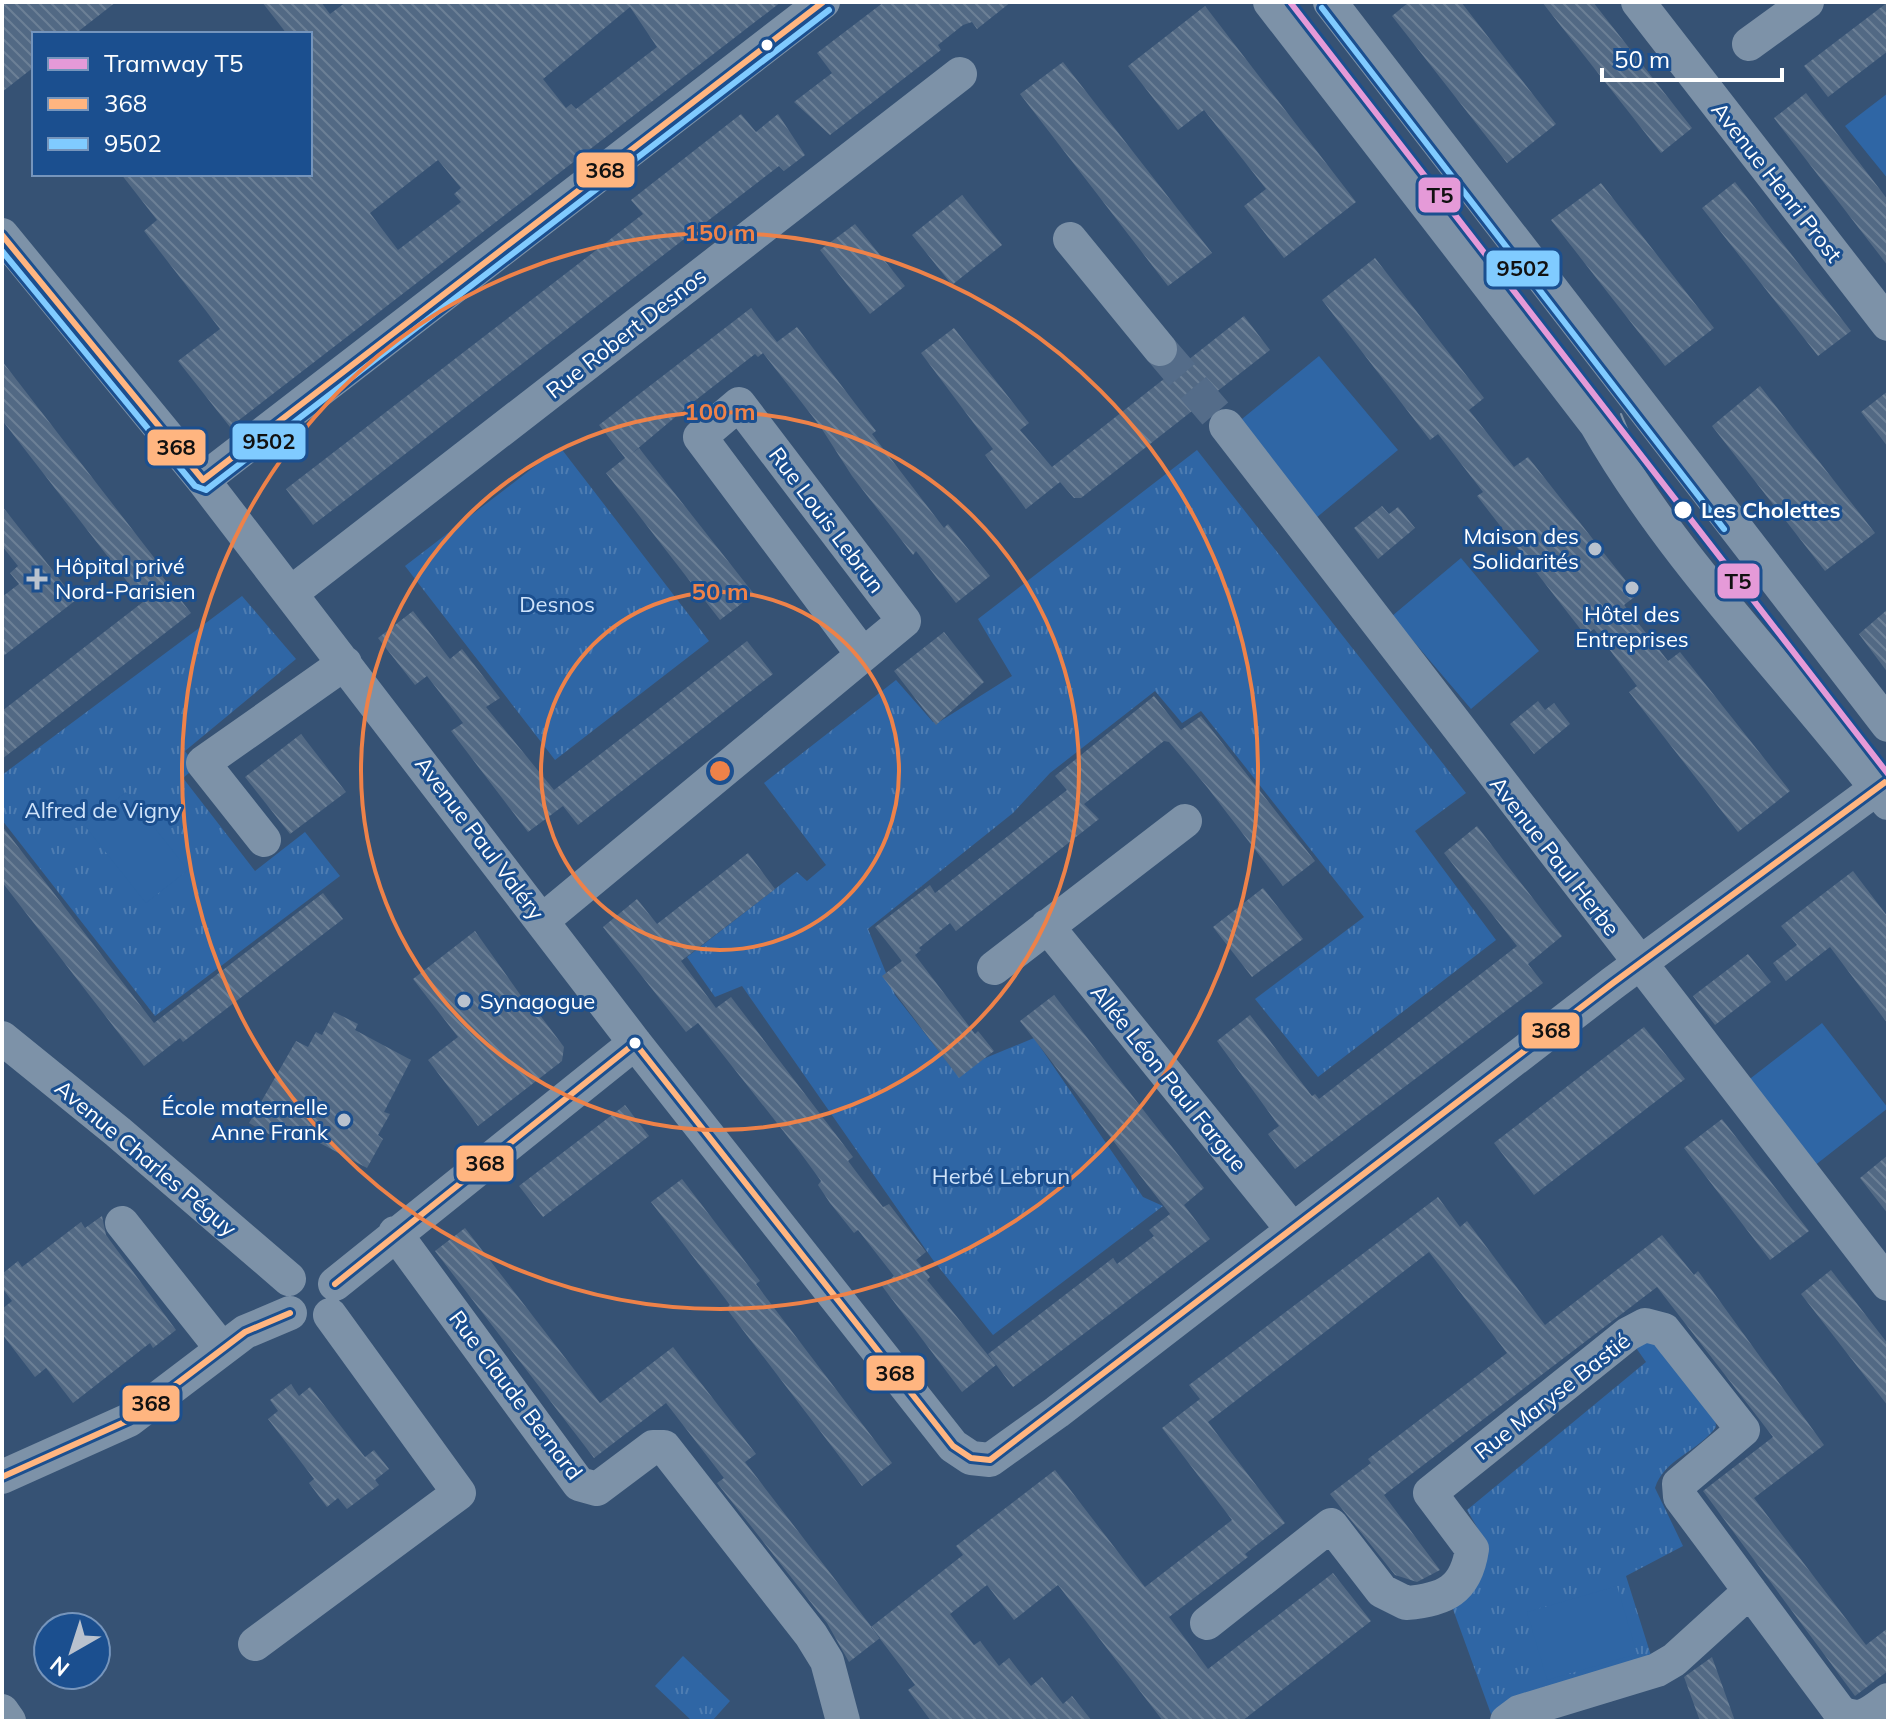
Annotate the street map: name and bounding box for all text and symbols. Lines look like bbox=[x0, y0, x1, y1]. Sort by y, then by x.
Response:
legend bbox=[32, 32, 312, 176]
scale bar bbox=[1602, 32, 1782, 82]
unlabelled marker bbox=[759, 37, 775, 53]
text: 50 m bbox=[1614, 44, 1670, 74]
text: Tramway T5 bbox=[104, 48, 243, 78]
text: 368 bbox=[104, 88, 147, 118]
street label: Avenue Henri Prost bbox=[1706, 96, 1849, 268]
text: 9502 bbox=[104, 128, 162, 158]
line badge: 368 bbox=[575, 151, 636, 189]
text: 368 bbox=[585, 156, 625, 184]
line badge: T5 bbox=[1417, 176, 1462, 214]
text: T5 bbox=[1427, 181, 1453, 209]
text: 150 m bbox=[684, 217, 756, 247]
line badge: 9502 bbox=[1485, 249, 1561, 288]
text: 9502 bbox=[1497, 254, 1549, 282]
street label: Rue Robert Desnos bbox=[540, 262, 712, 404]
text: 100 m bbox=[684, 396, 756, 426]
line badge: 9502 bbox=[231, 422, 307, 461]
text: 9502 bbox=[243, 427, 295, 455]
line badge: 368 bbox=[146, 428, 207, 467]
text: 368 bbox=[156, 433, 196, 461]
street label: Rue Louis Lebrun bbox=[763, 442, 891, 598]
place label: Les Cholettes bbox=[1701, 496, 1840, 524]
marker: Les Cholettes bbox=[1672, 499, 1694, 521]
place label: Maison des Solidarités bbox=[1463, 522, 1579, 575]
marker: Maison des Solidarités bbox=[1586, 540, 1604, 558]
place label: Hôpital privé Nord-Parisien bbox=[55, 552, 196, 605]
line badge: T5 bbox=[1716, 562, 1761, 600]
text: T5 bbox=[1725, 567, 1751, 595]
marker: Hôpital privé Nord-Parisien bbox=[26, 568, 48, 590]
text: 50 m bbox=[692, 576, 748, 606]
marker: Hôtel des Entreprises bbox=[1623, 579, 1641, 597]
park label: Desnos bbox=[519, 590, 595, 618]
place label: Hôtel des Entreprises bbox=[1575, 600, 1689, 653]
street label: Avenue Paul Valéry bbox=[409, 751, 551, 926]
centre of rings bbox=[706, 757, 734, 785]
street label: Avenue Paul Herbe bbox=[1484, 771, 1626, 941]
park label: Alfred de Vigny bbox=[25, 796, 182, 824]
street label: Allée Léon Paul Fargue bbox=[1085, 979, 1253, 1177]
place label: Synagogue bbox=[480, 987, 595, 1015]
marker: Synagogue bbox=[455, 992, 473, 1010]
line badge: 368 bbox=[1520, 1011, 1581, 1050]
text: 368 bbox=[1531, 1016, 1571, 1044]
unlabelled marker bbox=[627, 1035, 643, 1051]
street label: Avenue Charles Péguy bbox=[49, 1074, 243, 1242]
place label: École maternelle Anne Frank bbox=[162, 1093, 329, 1146]
marker: École maternelle Anne Frank bbox=[335, 1111, 353, 1129]
line badge: 368 bbox=[455, 1144, 515, 1183]
text: 368 bbox=[465, 1149, 505, 1177]
park label: Herbé Lebrun bbox=[932, 1162, 1070, 1190]
street label: Rue Claude Bernard bbox=[443, 1305, 589, 1485]
street label: Rue Maryse Bastié bbox=[1468, 1326, 1636, 1466]
line badge: 368 bbox=[865, 1354, 926, 1392]
text: 368 bbox=[875, 1359, 915, 1387]
line badge: 368 bbox=[121, 1384, 181, 1423]
text: 368 bbox=[131, 1389, 171, 1417]
north arrow bbox=[32, 1611, 112, 1691]
text: N bbox=[44, 1650, 75, 1683]

